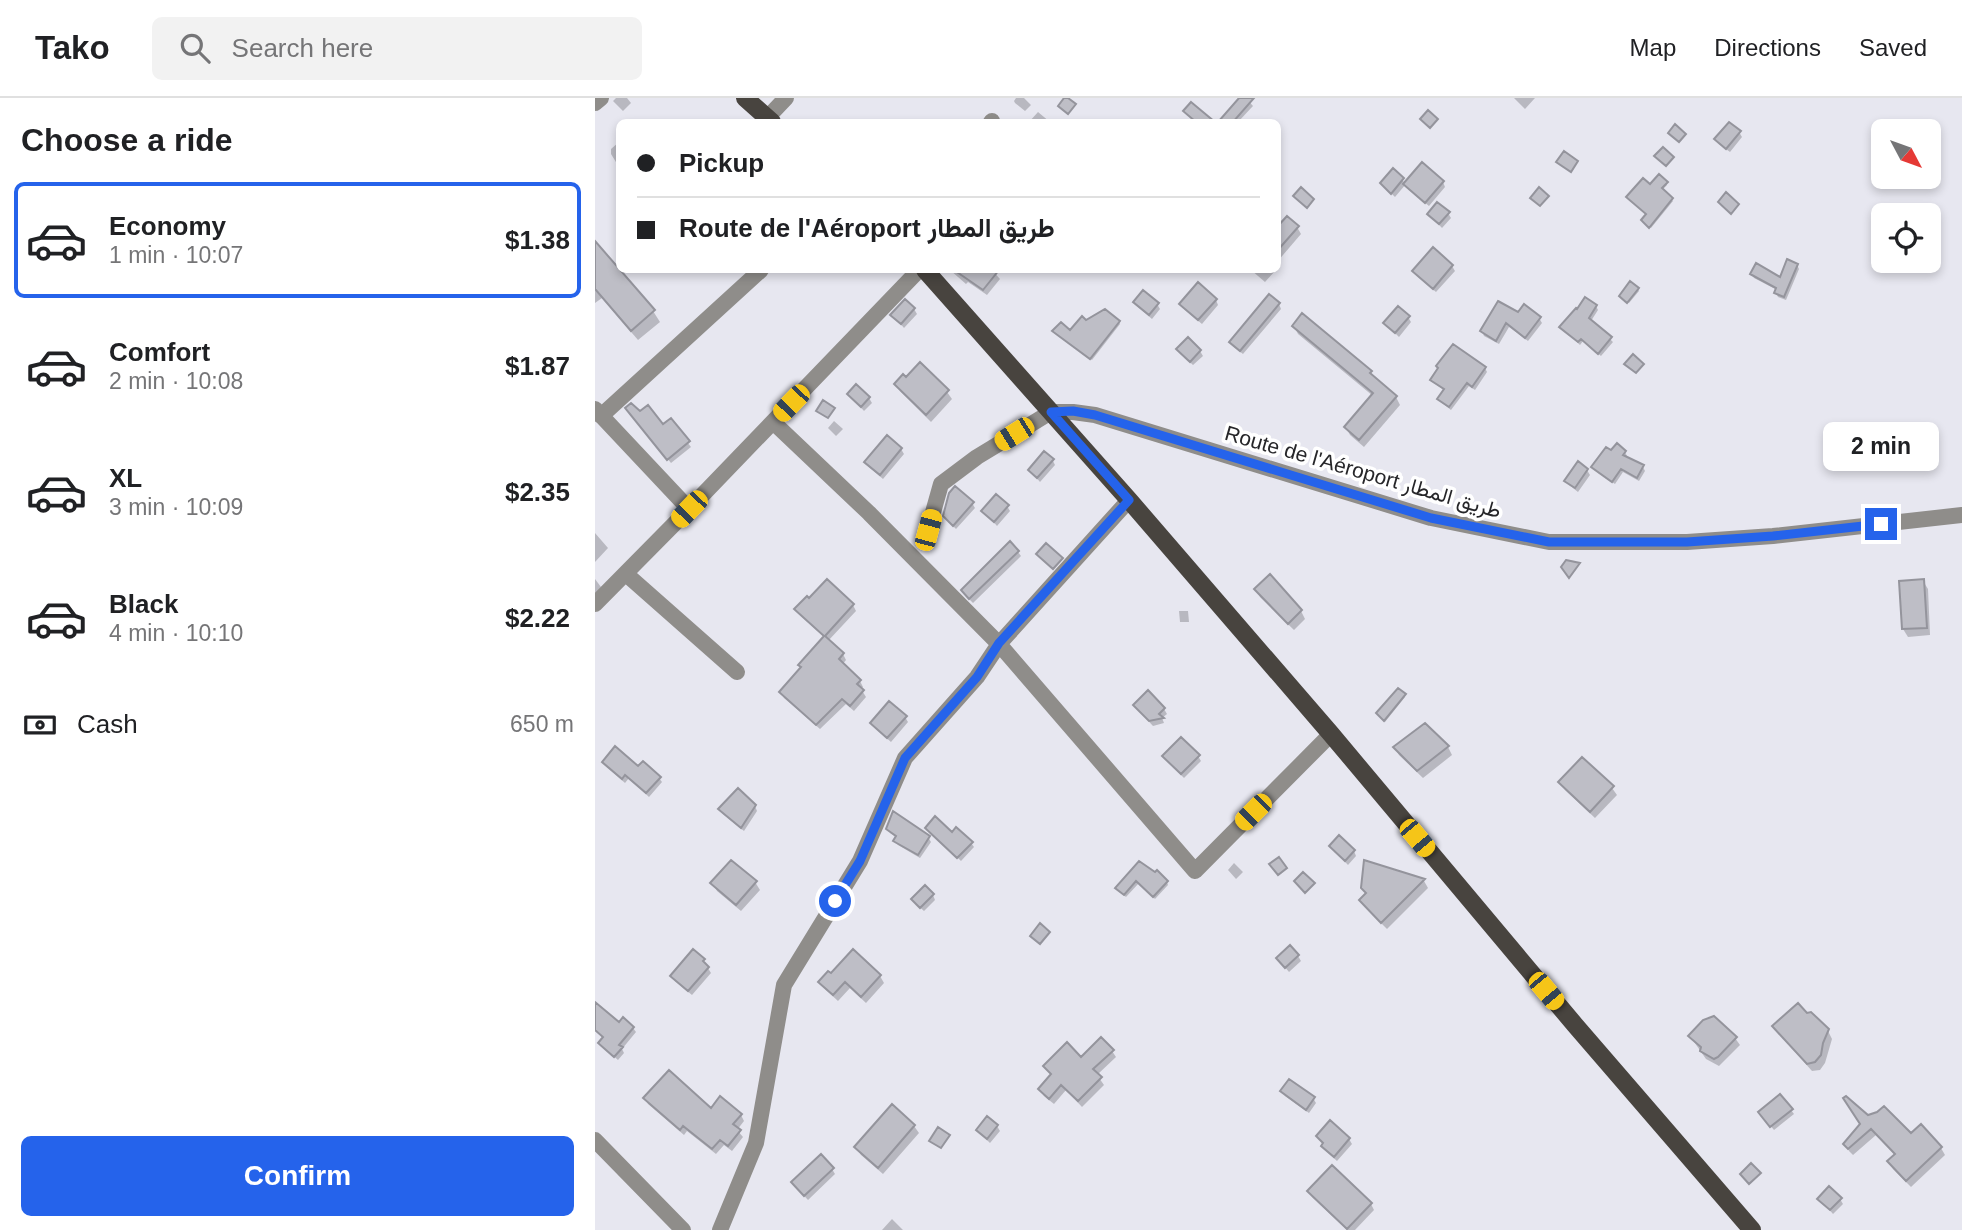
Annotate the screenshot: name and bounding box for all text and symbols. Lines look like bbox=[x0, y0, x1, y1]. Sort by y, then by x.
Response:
search box bbox=[152, 17, 642, 80]
text: Tako bbox=[35, 29, 110, 66]
icon: search bbox=[176, 29, 214, 67]
text: Search here bbox=[232, 33, 373, 63]
text: Map bbox=[1630, 34, 1676, 61]
text: Directions bbox=[1714, 34, 1821, 61]
text: Saved bbox=[1859, 34, 1927, 61]
north arrow bbox=[1871, 119, 1941, 189]
map controls bbox=[1871, 119, 1941, 273]
text: Choose a ride bbox=[21, 122, 233, 158]
text: Pickup bbox=[679, 148, 764, 178]
button: locate bbox=[1871, 203, 1941, 273]
icon: car bbox=[25, 209, 88, 272]
text: Economy bbox=[109, 211, 226, 241]
text: Route de l'Aéroport طريق المطار bbox=[679, 213, 1055, 243]
text: $1.38 bbox=[505, 225, 570, 255]
text: 1 min · 10:07 bbox=[109, 242, 243, 268]
icon: car bbox=[25, 335, 88, 398]
text: Comfort bbox=[109, 337, 210, 367]
text: $1.87 bbox=[505, 351, 570, 381]
text: 2 min · 10:08 bbox=[109, 368, 243, 394]
car bbox=[769, 381, 814, 425]
car bbox=[991, 414, 1038, 454]
street label: Route de l'Aéroport طريق المطار bbox=[1222, 421, 1504, 524]
callout: 2 min bbox=[1823, 422, 1939, 472]
text: 2 min bbox=[1851, 433, 1911, 459]
icon: car bbox=[25, 461, 88, 524]
text: XL bbox=[109, 463, 142, 493]
text: $2.35 bbox=[505, 477, 570, 507]
car bbox=[667, 487, 712, 531]
text: 3 min · 10:09 bbox=[109, 494, 243, 520]
car bbox=[913, 507, 944, 553]
route end bbox=[1865, 508, 1897, 540]
icon: car bbox=[25, 587, 88, 650]
text: Black bbox=[109, 589, 178, 619]
text: $2.22 bbox=[505, 603, 570, 633]
text: 4 min · 10:10 bbox=[109, 620, 243, 646]
icon: cash bbox=[21, 706, 59, 744]
text: Cash bbox=[77, 709, 138, 739]
text: 650 m bbox=[510, 711, 574, 737]
car bbox=[1231, 790, 1276, 834]
car bbox=[1396, 815, 1439, 861]
route start bbox=[819, 885, 851, 917]
car bbox=[1525, 968, 1568, 1014]
button: Confirm bbox=[21, 1136, 574, 1216]

